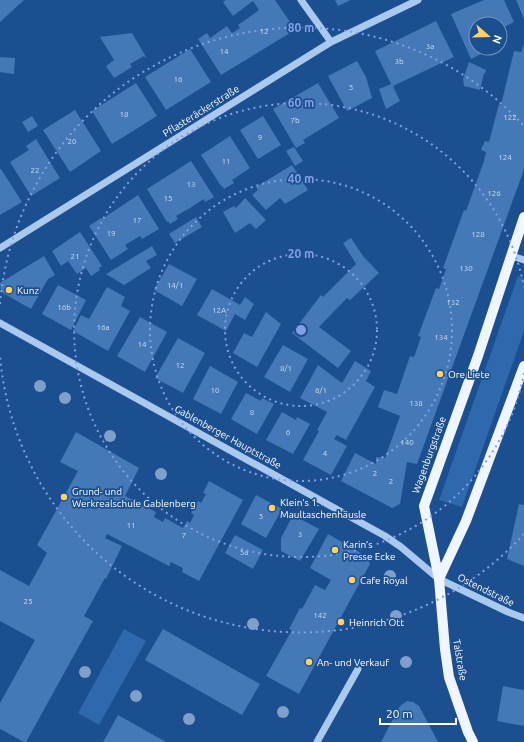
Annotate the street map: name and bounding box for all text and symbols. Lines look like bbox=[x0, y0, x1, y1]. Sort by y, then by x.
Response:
north arrow bbox=[468, 16, 508, 56]
text: 80 m bbox=[288, 21, 314, 34]
house number: 12 bbox=[259, 27, 269, 36]
text: N bbox=[490, 34, 504, 45]
house number: 3a bbox=[426, 42, 434, 51]
house number: 14 bbox=[219, 47, 229, 56]
house number: 3b bbox=[394, 57, 404, 66]
house number: 16 bbox=[173, 75, 183, 84]
street label: Pflasteräckerstraße bbox=[161, 83, 241, 139]
house number: 5 bbox=[349, 83, 353, 92]
text: 60 m bbox=[288, 96, 314, 109]
house number: 18 bbox=[119, 110, 129, 119]
house number: 122 bbox=[503, 113, 517, 122]
house number: 7b bbox=[290, 116, 300, 125]
house number: 9 bbox=[258, 133, 262, 142]
house number: 20 bbox=[67, 137, 77, 146]
house number: 124 bbox=[498, 153, 512, 162]
house number: 11 bbox=[221, 157, 231, 166]
house number: 22 bbox=[30, 166, 40, 175]
text: 40 m bbox=[288, 172, 314, 185]
house number: 13 bbox=[186, 180, 196, 189]
house number: 126 bbox=[487, 189, 501, 198]
house number: 15 bbox=[163, 194, 173, 203]
house number: 17 bbox=[132, 216, 142, 225]
house number: 19 bbox=[106, 229, 116, 238]
house number: 128 bbox=[471, 230, 485, 239]
text: 20 m bbox=[288, 247, 314, 260]
house number: 21 bbox=[70, 252, 80, 261]
house number: 130 bbox=[459, 264, 473, 273]
house number: 14/1 bbox=[167, 281, 183, 290]
marker: Kunz bbox=[4, 285, 14, 295]
place label: Kunz bbox=[17, 285, 39, 296]
house number: 132 bbox=[446, 298, 460, 307]
house number: 16b bbox=[57, 303, 71, 312]
house number: 12A bbox=[212, 306, 227, 315]
house number: 16a bbox=[96, 323, 110, 332]
centre of rings bbox=[294, 323, 308, 337]
house number: 134 bbox=[434, 333, 448, 342]
house number: 14 bbox=[137, 340, 147, 349]
house number: 12 bbox=[175, 361, 185, 370]
house number: 8/1 bbox=[280, 364, 292, 373]
marker: Ore Liete bbox=[435, 369, 445, 379]
place label: Ore Liete bbox=[448, 369, 490, 380]
house number: 10 bbox=[210, 386, 220, 395]
house number: 6/1 bbox=[315, 386, 327, 395]
house number: 138 bbox=[409, 399, 423, 408]
street label: Gablenberger Hauptstraße bbox=[173, 403, 283, 471]
house number: 8 bbox=[250, 408, 255, 417]
street label: Wagenburgstraße bbox=[410, 415, 448, 495]
house number: 6 bbox=[286, 428, 291, 437]
house number: 140 bbox=[400, 438, 414, 447]
house number: 4 bbox=[323, 449, 328, 458]
house number: 2 bbox=[373, 469, 377, 478]
house number: 2 bbox=[389, 477, 393, 486]
place label: Grund- und Werkrealschule Gablenberg bbox=[72, 486, 196, 509]
marker: Grund- und Werkrealschule Gablenberg bbox=[59, 492, 69, 502]
place label: Klein's 1. Maultaschenhäusle bbox=[280, 497, 366, 520]
marker: Klein's 1. Maultaschenhäusle bbox=[267, 503, 277, 513]
house number: 5 bbox=[259, 512, 263, 521]
house number: 11 bbox=[126, 521, 136, 530]
house number: 3 bbox=[298, 530, 302, 539]
house number: 7 bbox=[182, 531, 186, 540]
place label: Karin’s Presse Ecke bbox=[343, 539, 395, 562]
marker: Karin’s Presse Ecke bbox=[330, 545, 340, 555]
house number: 5a bbox=[240, 548, 248, 557]
street label: Ostendstraße bbox=[456, 572, 516, 608]
marker: Cafe Royal bbox=[347, 575, 357, 585]
place label: Cafe Royal bbox=[360, 575, 408, 586]
house number: 25 bbox=[23, 597, 33, 606]
house number: 142 bbox=[313, 611, 327, 620]
marker: Heinrich Ott bbox=[336, 617, 346, 627]
place label: Heinrich Ott bbox=[349, 617, 404, 628]
street label: Talstraße bbox=[451, 639, 469, 681]
marker: An- und Verkauf bbox=[304, 657, 314, 667]
place label: An- und Verkauf bbox=[317, 657, 389, 668]
scale bar bbox=[380, 700, 456, 726]
text: 20 m bbox=[386, 707, 413, 720]

